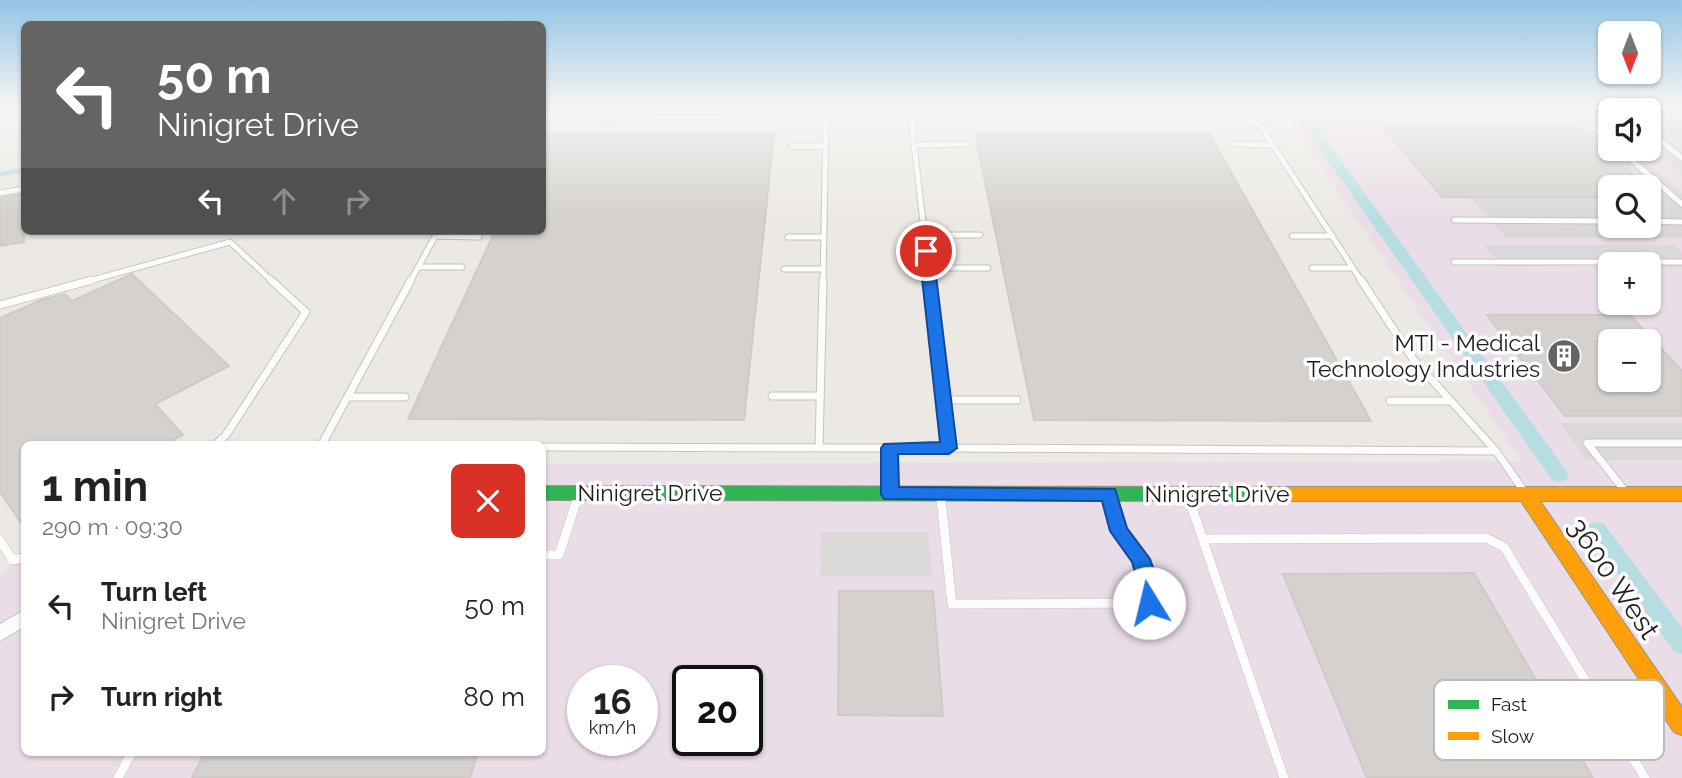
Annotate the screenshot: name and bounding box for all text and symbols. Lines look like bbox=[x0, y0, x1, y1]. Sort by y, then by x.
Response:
north arrow bbox=[1598, 21, 1661, 84]
map controls bbox=[1598, 21, 1661, 392]
text: 50 m bbox=[157, 47, 272, 104]
icon: left bbox=[42, 49, 133, 140]
button: sound bbox=[1598, 98, 1661, 161]
text: Ninigret Drive bbox=[157, 106, 359, 143]
button: search bbox=[1598, 175, 1661, 238]
icon: left bbox=[192, 182, 230, 220]
icon: ahead bbox=[265, 182, 303, 220]
icon: right bbox=[338, 182, 376, 220]
pin bbox=[896, 221, 956, 281]
icon: arrive bbox=[907, 232, 945, 270]
button: + bbox=[1598, 252, 1661, 315]
place label: MTI - Medical Technology Industries bbox=[1306, 329, 1541, 382]
button: − bbox=[1598, 329, 1661, 392]
building icon: MTI - Medical Technology Industries bbox=[1545, 337, 1583, 375]
text: 1 min bbox=[42, 462, 148, 511]
button: close bbox=[451, 464, 525, 538]
street label: Ninigret Drive bbox=[578, 479, 722, 506]
street label: Ninigret Drive bbox=[1145, 480, 1289, 507]
street label: 3600 West bbox=[1561, 511, 1666, 646]
text: 290 m · 09:30 bbox=[42, 513, 183, 540]
position arrow bbox=[1112, 566, 1186, 640]
text: Turn left bbox=[101, 577, 207, 607]
icon: left bbox=[42, 587, 80, 625]
text: 50 m bbox=[464, 591, 525, 621]
text: Ninigret Drive bbox=[101, 607, 246, 634]
speed limit sign: 20 bbox=[672, 665, 763, 756]
icon: right bbox=[42, 678, 80, 716]
legend bbox=[1434, 680, 1664, 760]
text: 16 bbox=[593, 681, 632, 722]
text: Turn right bbox=[101, 682, 222, 712]
text: 80 m bbox=[463, 682, 525, 712]
text: Fast bbox=[1491, 693, 1527, 715]
text: km/h bbox=[589, 717, 636, 738]
text: Slow bbox=[1491, 725, 1535, 747]

